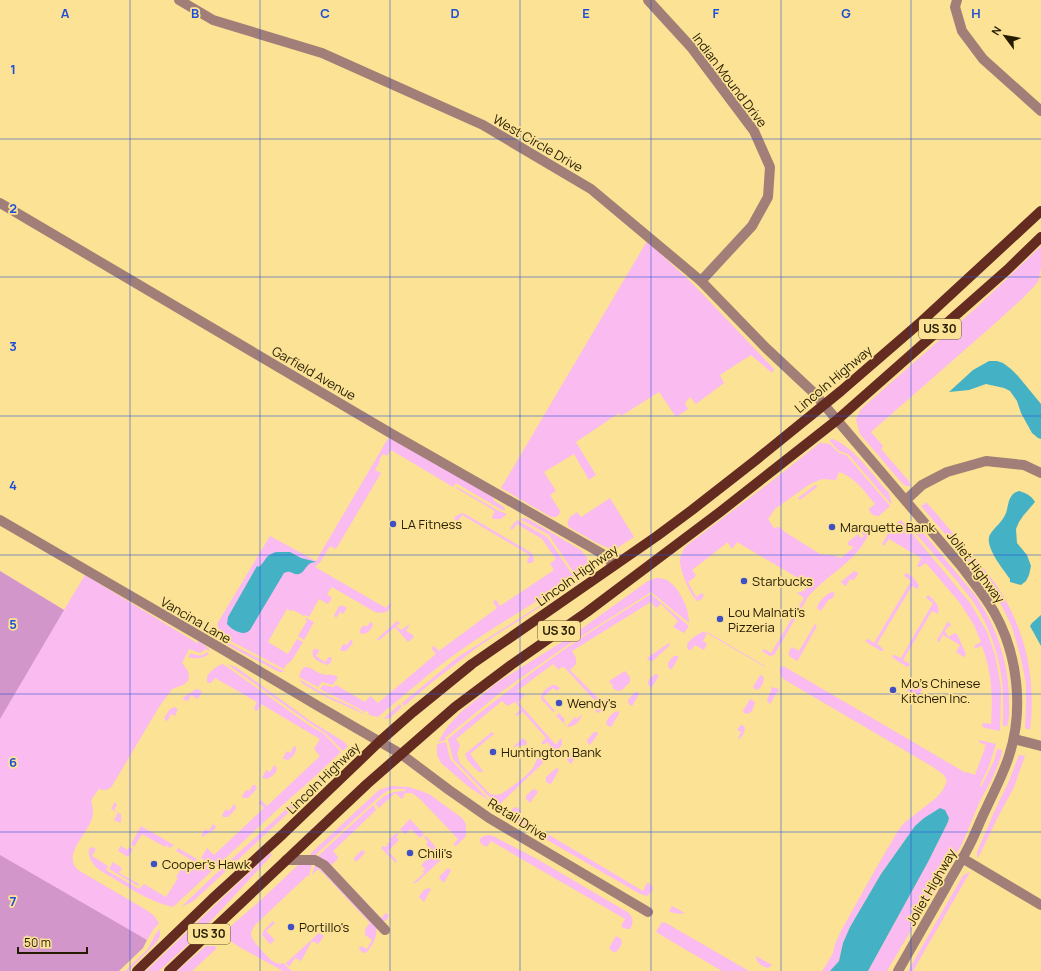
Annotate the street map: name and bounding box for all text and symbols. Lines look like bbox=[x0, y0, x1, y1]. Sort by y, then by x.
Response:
text: A bbox=[61, 4, 70, 22]
text: B bbox=[191, 4, 199, 22]
text: C bbox=[320, 4, 330, 22]
text: D bbox=[450, 4, 460, 22]
text: E bbox=[582, 4, 590, 22]
text: F bbox=[713, 4, 720, 22]
text: G bbox=[841, 4, 851, 22]
text: H bbox=[971, 4, 981, 22]
north arrow bbox=[985, 16, 1025, 56]
text: N bbox=[988, 23, 1005, 38]
street label: Indian Mound Drive bbox=[689, 29, 772, 131]
text: 1 bbox=[10, 60, 16, 78]
street label: West Circle Drive bbox=[490, 110, 587, 176]
text: 2 bbox=[9, 199, 17, 217]
road number: US 30 bbox=[919, 319, 961, 339]
text: 3 bbox=[9, 337, 17, 355]
street label: Lincoln Highway bbox=[790, 341, 876, 417]
street label: Garfield Avenue bbox=[269, 342, 360, 405]
text: 4 bbox=[9, 476, 17, 494]
place label: LA Fitness bbox=[401, 515, 462, 533]
place label: Marquette Bank bbox=[840, 518, 936, 536]
marker: LA Fitness bbox=[388, 519, 398, 529]
marker: Marquette Bank bbox=[827, 522, 837, 532]
street label: Joliet Highway bbox=[943, 527, 1009, 607]
street label: Lincoln Highway bbox=[533, 540, 622, 610]
place label: Starbucks bbox=[752, 572, 813, 590]
marker: Starbucks bbox=[739, 576, 749, 586]
street label: Vancina Lane bbox=[157, 592, 235, 648]
place label: Lou Malnati's Pizzeria bbox=[728, 603, 805, 636]
marker: Lou Malnati's Pizzeria bbox=[715, 614, 725, 624]
text: 5 bbox=[9, 615, 17, 633]
road number: US 30 bbox=[538, 621, 580, 641]
place label: Mo's Chinese Kitchen Inc. bbox=[901, 674, 981, 707]
marker: Mo's Chinese Kitchen Inc. bbox=[888, 685, 898, 695]
place label: Wendy's bbox=[567, 694, 617, 712]
marker: Wendy's bbox=[554, 698, 564, 708]
street label: Lincoln Highway bbox=[282, 738, 364, 818]
place label: Huntington Bank bbox=[501, 743, 602, 761]
marker: Huntington Bank bbox=[488, 747, 498, 757]
text: 6 bbox=[9, 753, 17, 771]
street label: Retail Drive bbox=[485, 794, 552, 845]
place label: Chili's bbox=[418, 844, 452, 862]
street label: Joliet Highway bbox=[902, 845, 960, 929]
marker: Chili's bbox=[405, 848, 415, 858]
place label: Cooper's Hawk bbox=[162, 855, 251, 873]
marker: Cooper's Hawk bbox=[149, 859, 159, 869]
text: 7 bbox=[10, 892, 17, 910]
place label: Portillo's bbox=[299, 918, 350, 936]
marker: Portillo's bbox=[286, 922, 296, 932]
road number: US 30 bbox=[188, 924, 230, 944]
scale bar bbox=[18, 929, 87, 955]
text: 50 m bbox=[24, 934, 51, 951]

